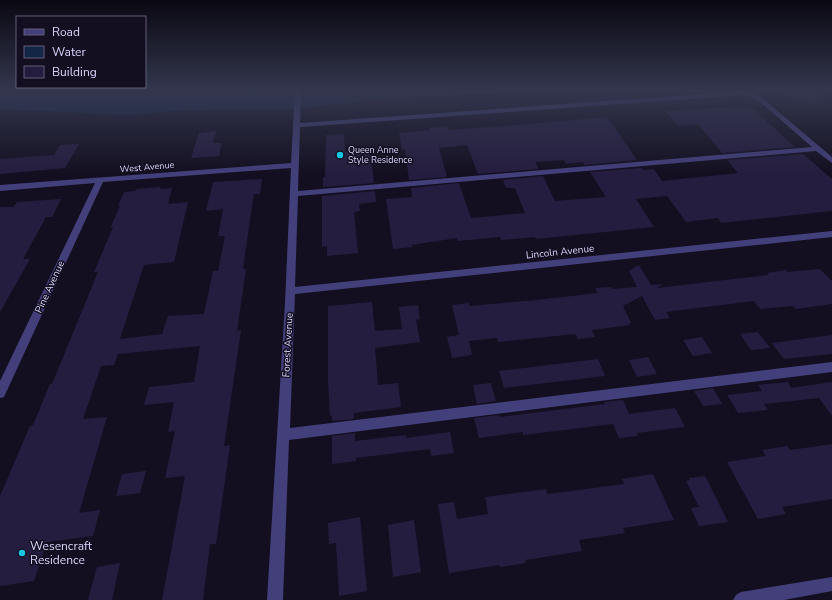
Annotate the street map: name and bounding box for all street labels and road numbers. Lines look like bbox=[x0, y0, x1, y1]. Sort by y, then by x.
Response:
street label: West Avenue bbox=[119, 159, 175, 175]
street label: Lincoln Avenue bbox=[525, 241, 595, 263]
street label: Pine Avenue bbox=[32, 259, 68, 315]
street label: Forest Avenue bbox=[279, 312, 297, 378]

